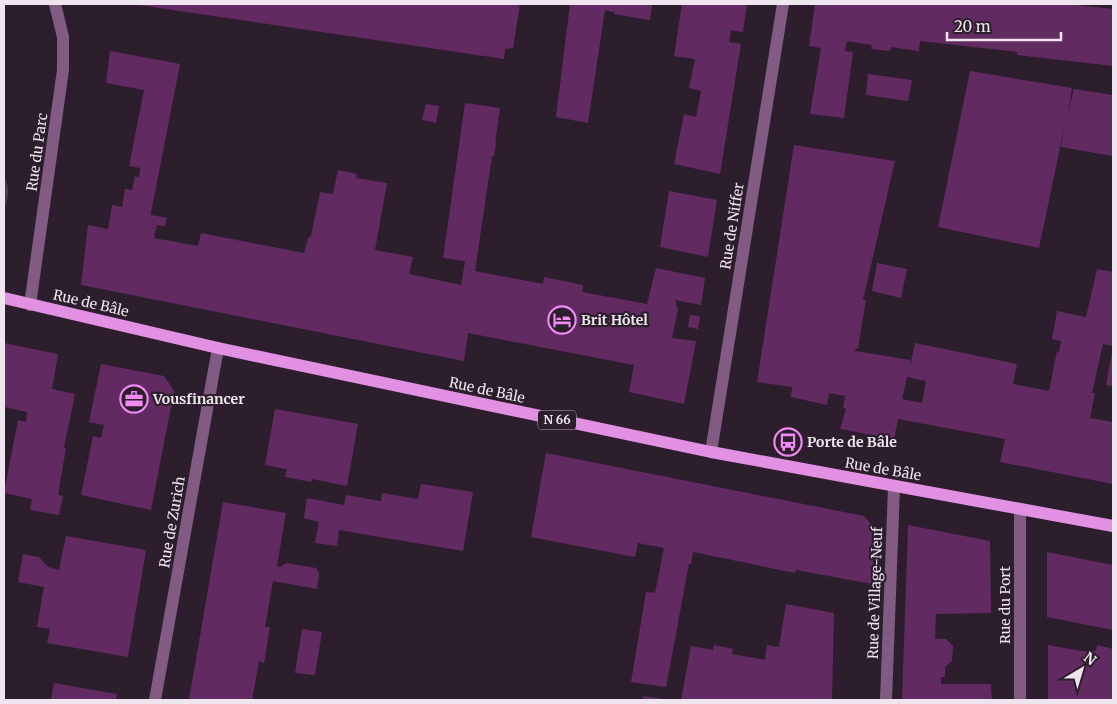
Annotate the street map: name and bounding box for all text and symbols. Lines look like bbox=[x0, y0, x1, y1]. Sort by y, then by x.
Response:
scale bar bbox=[947, 10, 1061, 42]
text: 20 m bbox=[954, 17, 991, 36]
street label: Rue du Parc bbox=[23, 112, 51, 192]
street label: Rue de Niffer bbox=[716, 181, 748, 271]
street label: Rue de Bâle bbox=[51, 286, 131, 320]
hotel icon: Brit Hôtel bbox=[547, 305, 577, 335]
place label: Brit Hôtel bbox=[581, 311, 648, 329]
street label: Rue de Bâle bbox=[447, 373, 527, 407]
office icon: Vousfinancer bbox=[119, 384, 149, 414]
place label: Vousfinancer bbox=[152, 390, 245, 408]
road number: N 66 bbox=[538, 410, 576, 430]
bus stop icon: Porte de Bâle bbox=[773, 427, 803, 457]
place label: Porte de Bâle bbox=[807, 433, 897, 451]
street label: Rue de Bâle bbox=[843, 453, 923, 485]
street label: Rue de Zurich bbox=[155, 475, 189, 569]
street label: Rue de Village-Neuf bbox=[864, 526, 886, 659]
street label: Rue du Port bbox=[996, 565, 1014, 644]
north arrow bbox=[1057, 644, 1107, 694]
text: N bbox=[1080, 648, 1100, 669]

